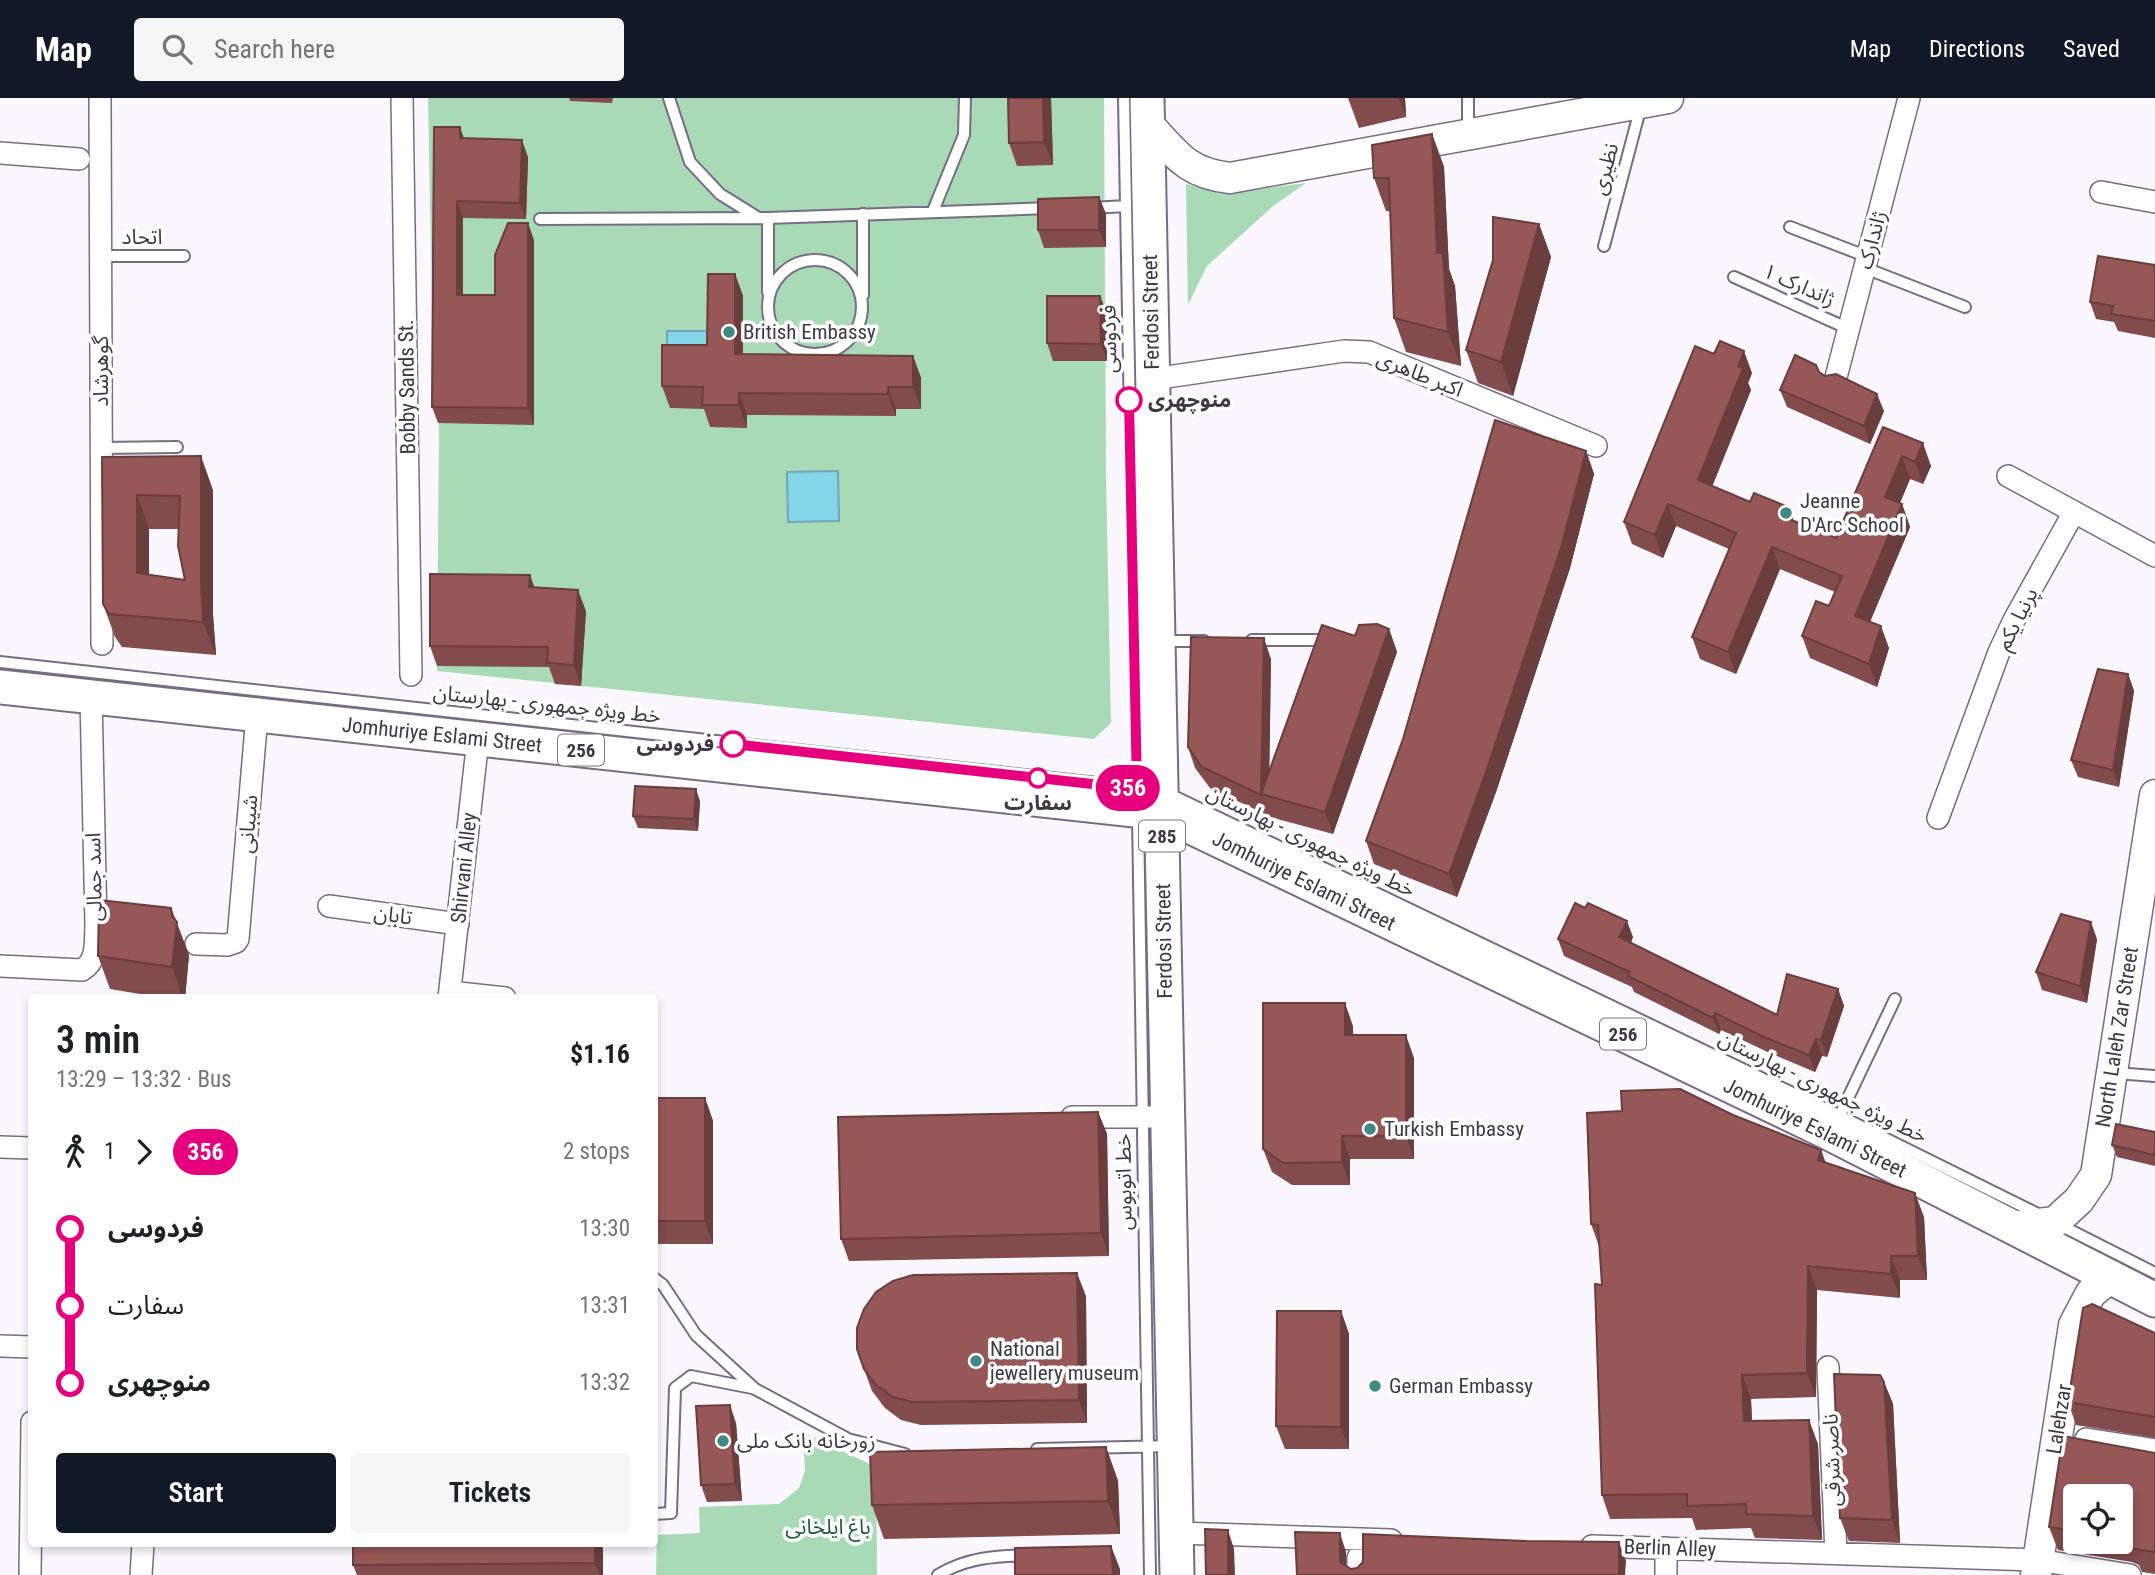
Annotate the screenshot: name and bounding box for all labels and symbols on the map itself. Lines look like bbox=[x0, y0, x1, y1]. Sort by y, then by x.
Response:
street label: نظیری bbox=[1587, 140, 1623, 198]
street label: ژاندارک bbox=[1853, 208, 1891, 272]
street label: اتحاد bbox=[122, 225, 162, 249]
street label: Ferdosi Street bbox=[1138, 254, 1164, 370]
street label: ژاندارک ۱ bbox=[1759, 259, 1839, 311]
street label: فردوسی bbox=[1096, 305, 1122, 373]
street label: Bobby Sands St. bbox=[394, 319, 420, 455]
place label: British Embassy bbox=[743, 320, 876, 344]
marker: British Embassy bbox=[721, 324, 737, 340]
street label: گوهرشاد bbox=[89, 335, 113, 406]
street label: اکبر طاهری bbox=[1373, 346, 1467, 402]
marker: منوچهری bbox=[1116, 387, 1142, 413]
place label: منوچهری bbox=[1148, 388, 1231, 414]
place label: Jeanne D'Arc School bbox=[1800, 489, 1904, 537]
marker: Jeanne D'Arc School bbox=[1778, 505, 1794, 521]
street label: پرنیا یکم bbox=[1991, 584, 2046, 656]
street label: خط ویژه جمهوری - بهارستان bbox=[432, 680, 662, 728]
street label: Jomhuriye Eslami Street bbox=[341, 713, 543, 757]
marker: فردوسی bbox=[720, 731, 746, 757]
place label: فردوسی bbox=[637, 732, 714, 756]
road number: 256 bbox=[558, 734, 604, 765]
line badge: 356 bbox=[1088, 765, 1168, 811]
marker: سفارت bbox=[1028, 768, 1048, 788]
street label: خط ویژه جمهوری - بهارستان bbox=[1203, 780, 1419, 902]
place label: سفارت bbox=[1004, 791, 1072, 815]
street label: شیبانی bbox=[233, 794, 263, 854]
street label: Shirvani Alley bbox=[446, 811, 482, 925]
road number: 285 bbox=[1139, 820, 1185, 852]
street label: Jomhuriye Eslami Street bbox=[1208, 826, 1400, 936]
street label: اسد جمالی bbox=[81, 832, 107, 922]
street label: Ferdosi Street bbox=[1151, 883, 1177, 999]
street label: تابان bbox=[372, 900, 414, 930]
street label: North Laleh Zar Street bbox=[2091, 945, 2143, 1129]
road number: 256 bbox=[1600, 1018, 1646, 1050]
street label: خط ویژه جمهوری - بهارستان bbox=[1715, 1026, 1931, 1148]
street label: Jomhuriye Eslami Street bbox=[1719, 1073, 1911, 1183]
place label: Turkish Embassy bbox=[1384, 1117, 1524, 1141]
marker: Turkish Embassy bbox=[1362, 1121, 1378, 1137]
street label: خط اتوبوس bbox=[1111, 1133, 1137, 1231]
place label: National jewellery museum bbox=[989, 1337, 1139, 1385]
marker: National jewellery museum bbox=[968, 1353, 984, 1369]
place label: German Embassy bbox=[1389, 1374, 1533, 1398]
marker: German Embassy bbox=[1367, 1378, 1383, 1394]
street label: Lalehzar bbox=[2042, 1382, 2076, 1456]
street label: ناصر شرقی bbox=[1818, 1413, 1846, 1507]
place label: زورخانه بانک ملی bbox=[737, 1429, 876, 1453]
marker: زورخانه بانک ملی bbox=[715, 1433, 731, 1449]
park label: باغ ایلخانی bbox=[785, 1515, 871, 1542]
street label: Berlin Alley bbox=[1623, 1534, 1717, 1562]

